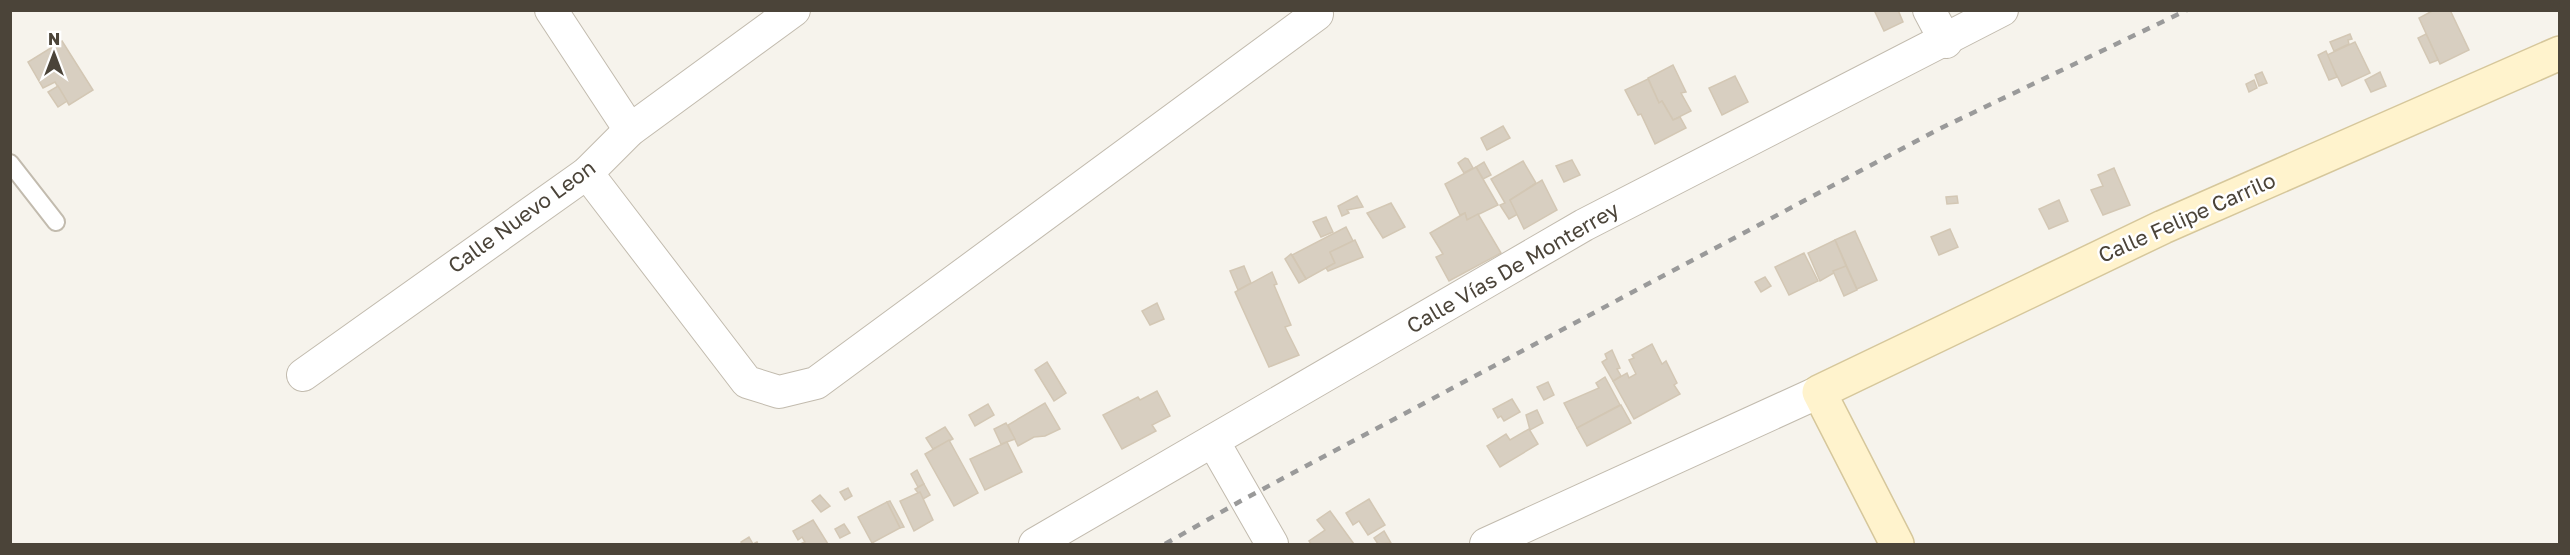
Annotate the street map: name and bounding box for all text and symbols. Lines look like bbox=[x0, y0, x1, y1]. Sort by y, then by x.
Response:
north arrow bbox=[24, 24, 84, 84]
text: N bbox=[48, 29, 60, 49]
street label: Calle Nuevo Leon bbox=[443, 154, 600, 278]
street label: Calle Felipe Carrilo bbox=[2094, 166, 2279, 268]
street label: Calle Vías De Monterrey bbox=[1402, 196, 1623, 339]

